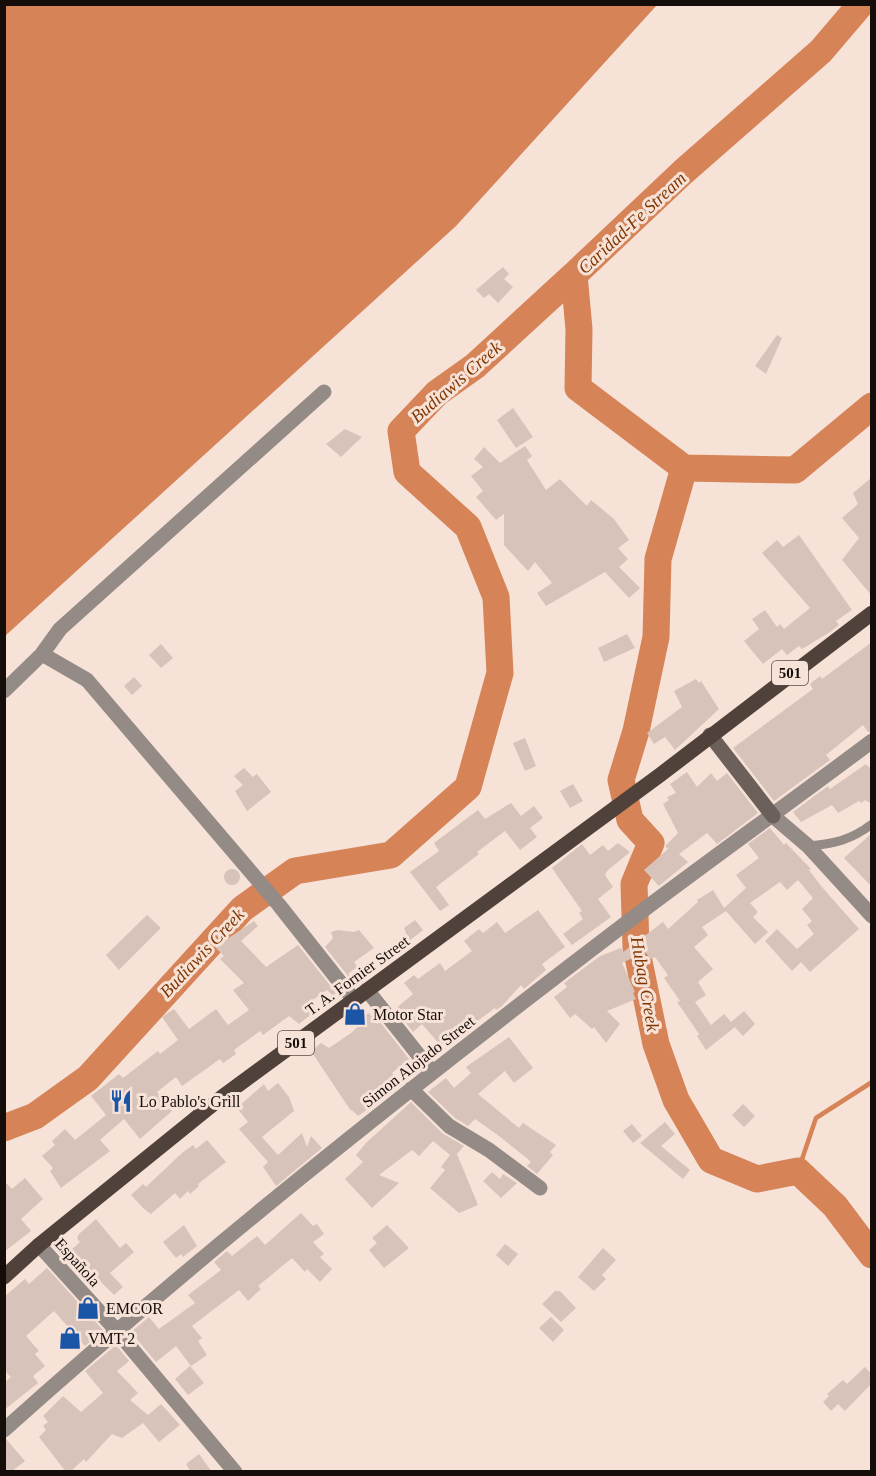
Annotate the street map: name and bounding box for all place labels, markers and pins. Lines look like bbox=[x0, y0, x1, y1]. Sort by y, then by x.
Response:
shop icon: Motor Star bbox=[342, 1001, 368, 1027]
place label: Motor Star bbox=[373, 1006, 443, 1023]
restaurant icon: Lo Pablo's Grill bbox=[108, 1088, 134, 1114]
place label: Lo Pablo's Grill bbox=[139, 1093, 241, 1110]
shop icon: EMCOR bbox=[75, 1295, 101, 1321]
place label: EMCOR bbox=[106, 1300, 163, 1317]
shop icon: VMT 2 bbox=[57, 1325, 83, 1351]
place label: VMT 2 bbox=[88, 1330, 135, 1347]

